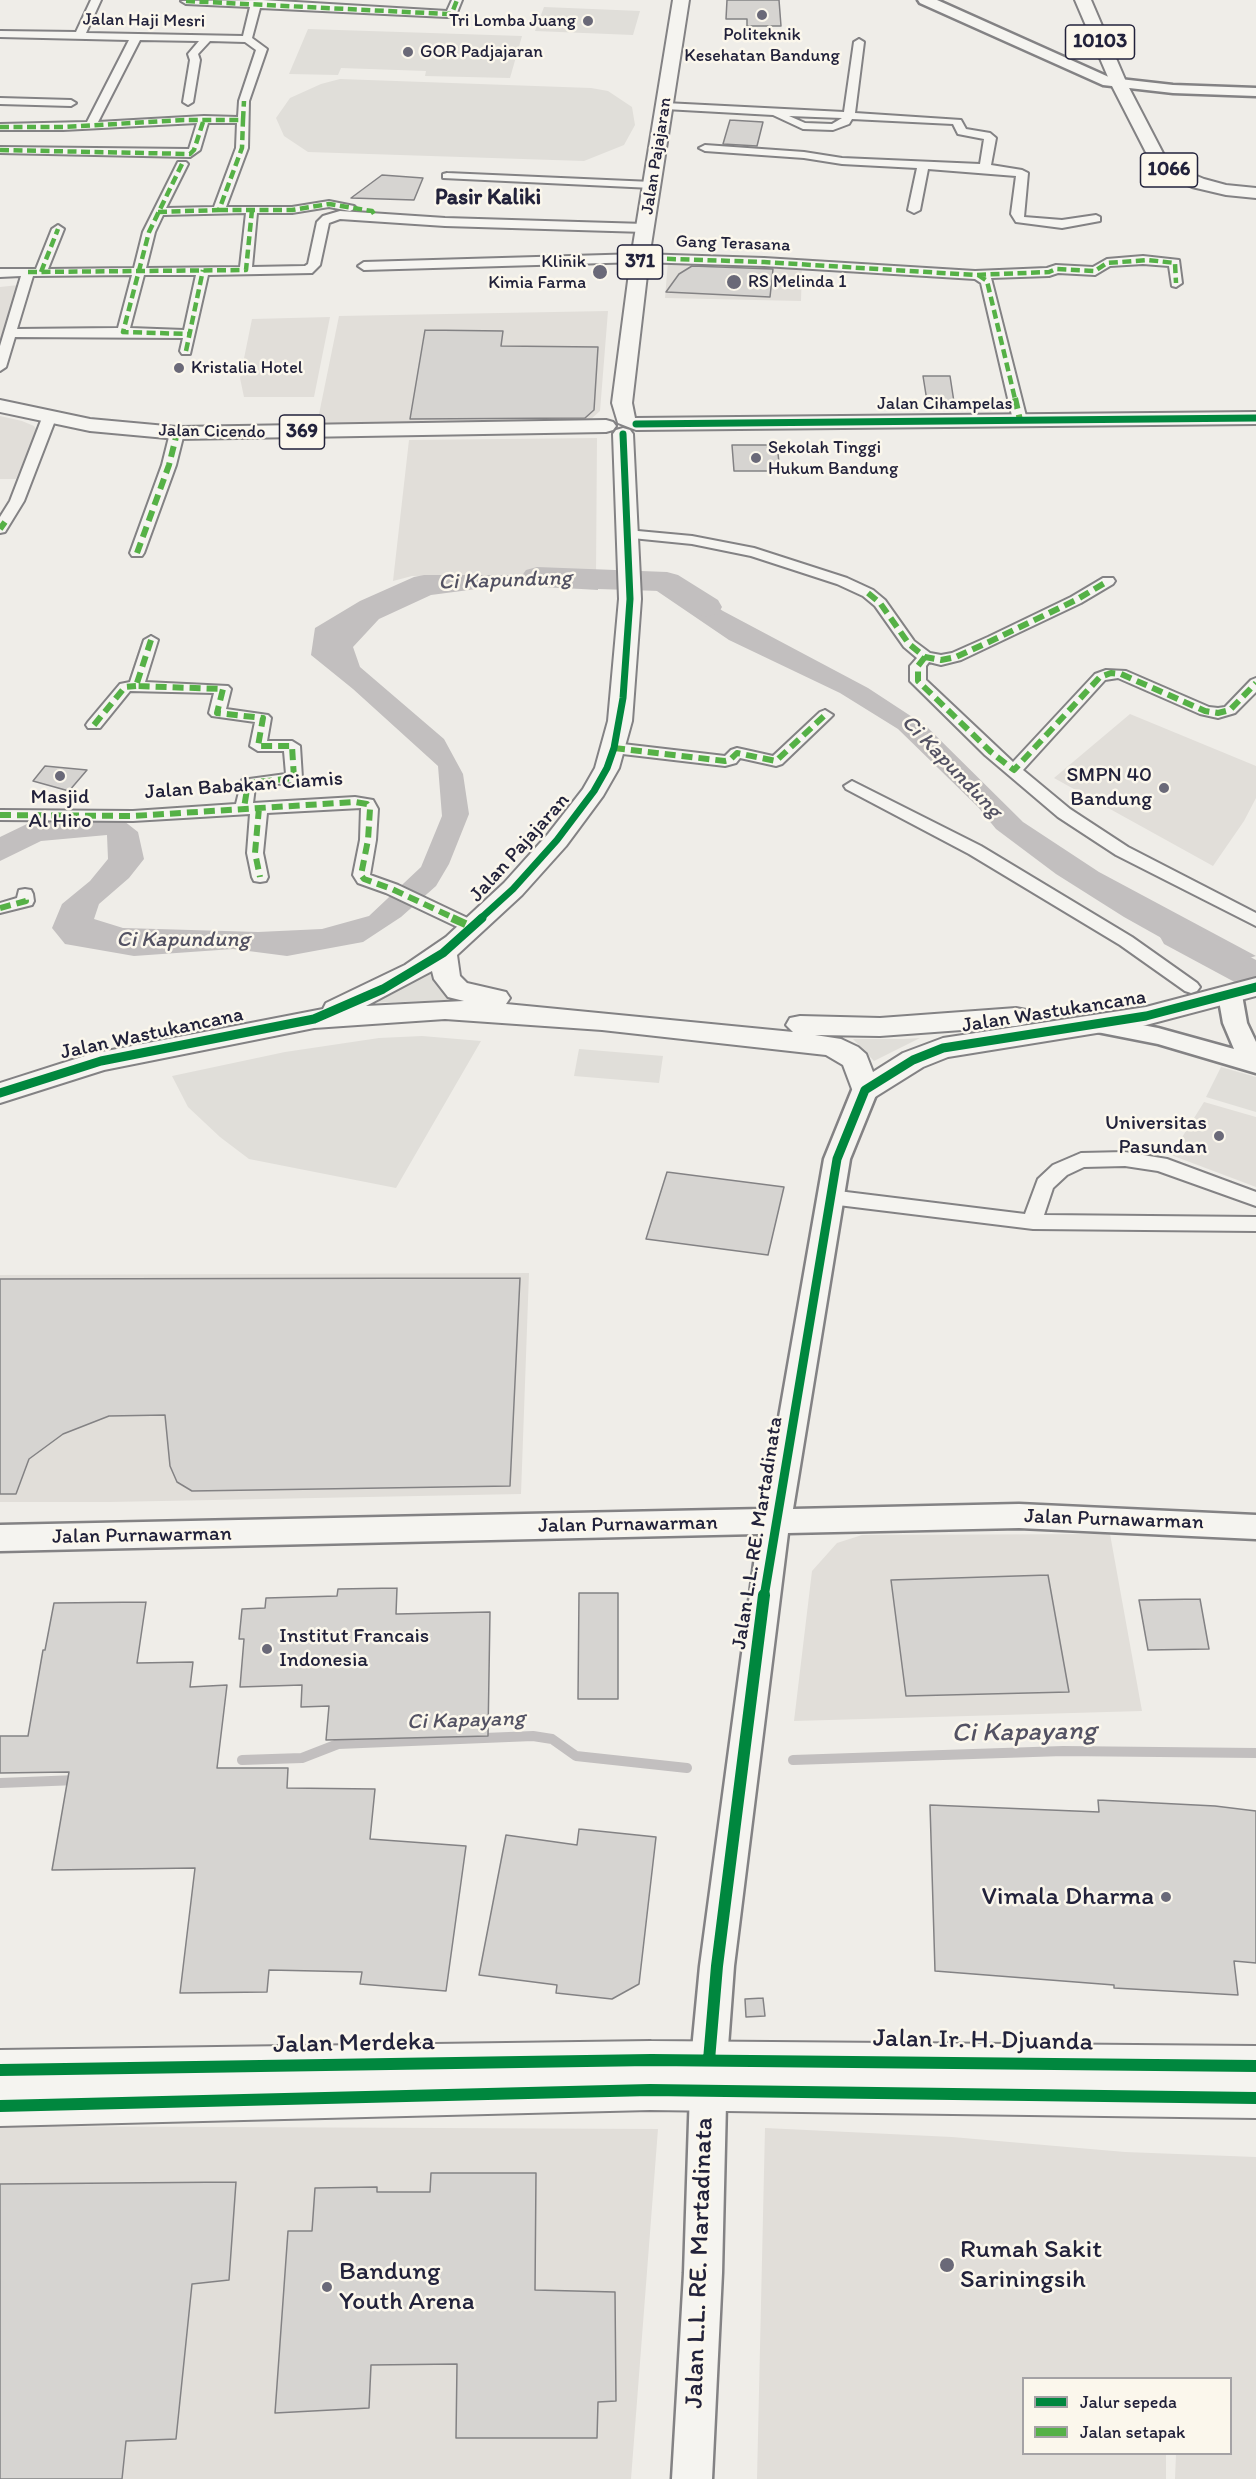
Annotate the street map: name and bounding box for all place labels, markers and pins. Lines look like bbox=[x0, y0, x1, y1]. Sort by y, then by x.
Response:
marker: Politeknik Kesehatan Bandung bbox=[755, 8, 769, 22]
place label: Tri Lomba Juang bbox=[449, 10, 576, 32]
marker: Tri Lomba Juang bbox=[581, 14, 595, 28]
place label: Politeknik Kesehatan Bandung bbox=[684, 24, 840, 66]
place label: GOR Padjajaran bbox=[420, 41, 543, 63]
marker: GOR Padjajaran bbox=[401, 45, 415, 59]
place label: Klinik Kimia Farma bbox=[488, 251, 586, 294]
marker: Klinik Kimia Farma bbox=[591, 263, 609, 281]
place label: RS Melinda 1 bbox=[748, 271, 847, 293]
marker: RS Melinda 1 bbox=[725, 273, 743, 291]
place label: Kristalia Hotel bbox=[191, 357, 303, 379]
marker: Kristalia Hotel bbox=[172, 361, 186, 375]
place label: Sekolah Tinggi Hukum Bandung bbox=[768, 437, 898, 480]
marker: Sekolah Tinggi Hukum Bandung bbox=[749, 451, 763, 465]
place label: SMPN 40 Bandung bbox=[1067, 763, 1152, 813]
marker: Masjid Al Hiro bbox=[53, 769, 67, 783]
marker: SMPN 40 Bandung bbox=[1157, 781, 1171, 795]
place label: Masjid Al Hiro bbox=[28, 785, 92, 835]
place label: Universitas Pasundan bbox=[1105, 1111, 1207, 1161]
marker: Universitas Pasundan bbox=[1212, 1129, 1226, 1143]
place label: Institut Francais Indonesia bbox=[279, 1624, 429, 1674]
marker: Institut Francais Indonesia bbox=[260, 1642, 274, 1656]
place label: Vimala Dharma bbox=[981, 1881, 1154, 1913]
marker: Vimala Dharma bbox=[1159, 1890, 1173, 1904]
place label: Rumah Sakit Sariningsih bbox=[960, 2234, 1102, 2296]
place label: Bandung Youth Arena bbox=[339, 2256, 475, 2318]
marker: Rumah Sakit Sariningsih bbox=[938, 2256, 956, 2274]
marker: Bandung Youth Arena bbox=[320, 2280, 334, 2294]

